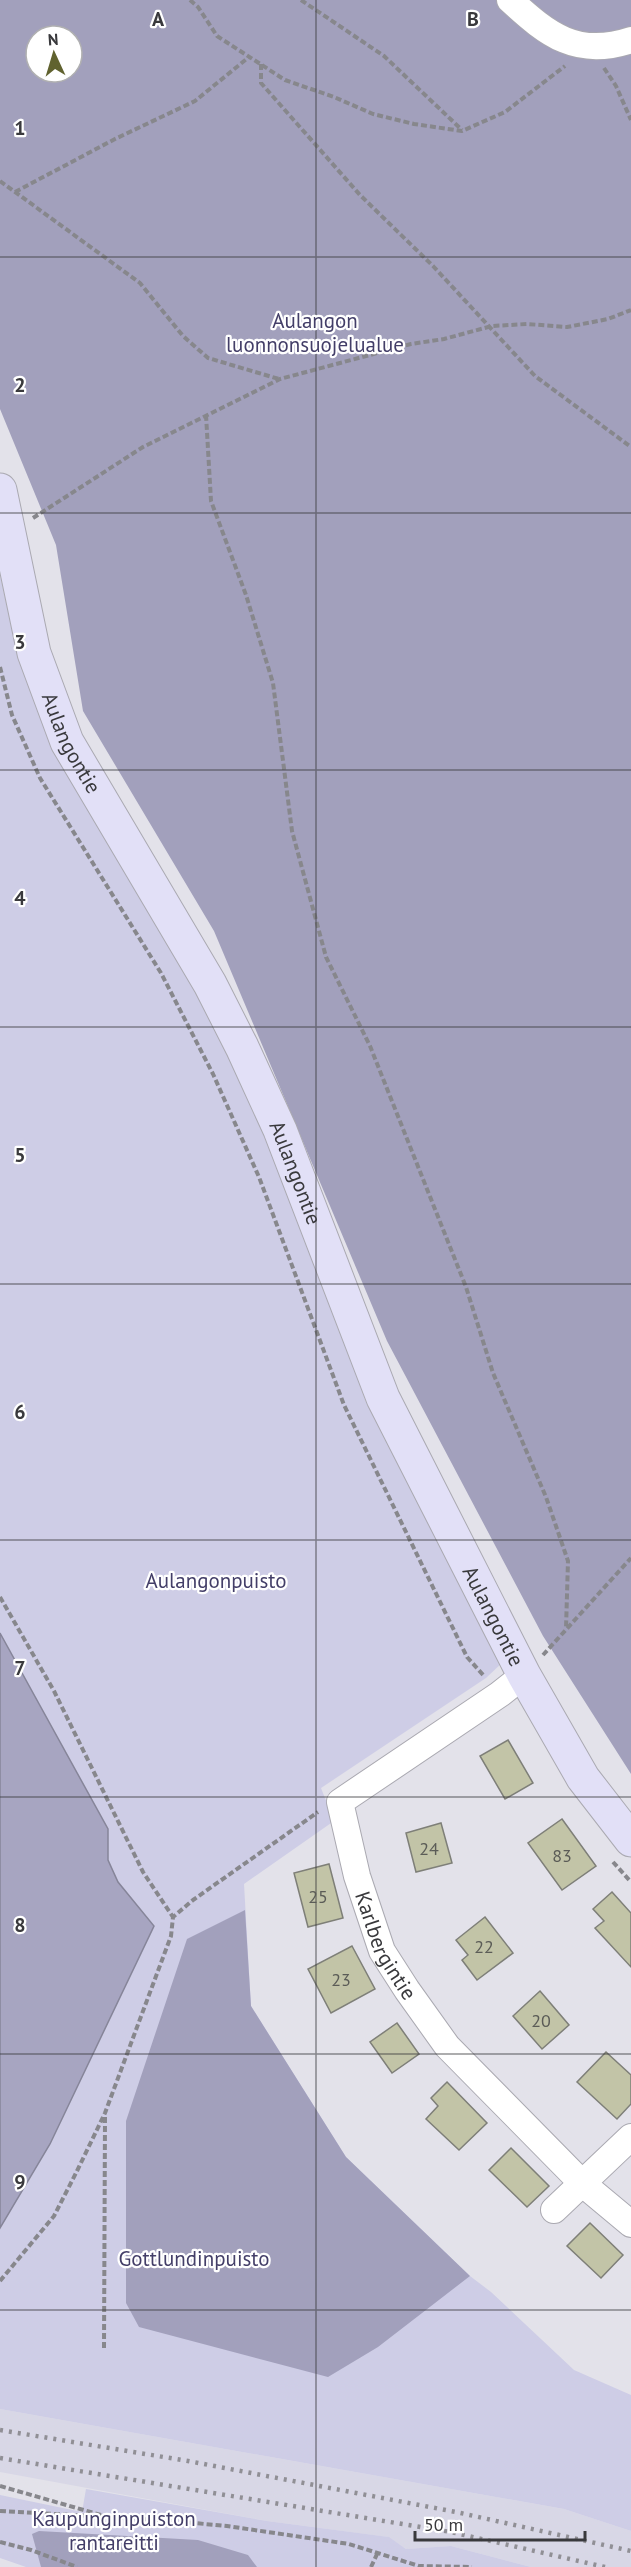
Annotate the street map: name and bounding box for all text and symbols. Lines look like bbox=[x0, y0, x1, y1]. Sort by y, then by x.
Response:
text: A bbox=[152, 6, 165, 32]
text: B bbox=[467, 6, 479, 32]
north arrow bbox=[24, 24, 84, 84]
text: N bbox=[47, 29, 59, 49]
text: 1 bbox=[14, 115, 26, 141]
park label: Aulangon luonnonsuojelualue bbox=[226, 307, 404, 358]
text: 2 bbox=[14, 372, 26, 398]
text: 3 bbox=[14, 629, 26, 655]
street label: Aulangontie bbox=[36, 689, 108, 798]
text: 4 bbox=[14, 885, 26, 911]
street label: Aulangontie bbox=[264, 1116, 329, 1228]
text: 5 bbox=[14, 1142, 26, 1168]
text: 6 bbox=[14, 1399, 26, 1425]
street label: Aulangontie bbox=[457, 1561, 531, 1671]
park label: Aulangonpuisto bbox=[146, 1567, 286, 1594]
text: 7 bbox=[14, 1655, 26, 1681]
house number: 24 bbox=[419, 1837, 439, 1860]
house number: 83 bbox=[552, 1844, 572, 1867]
house number: 25 bbox=[308, 1885, 328, 1908]
street label: Karlbergintie bbox=[350, 1888, 423, 2005]
text: 8 bbox=[14, 1912, 26, 1938]
house number: 22 bbox=[474, 1935, 494, 1958]
house number: 23 bbox=[331, 1968, 351, 1991]
house number: 20 bbox=[531, 2009, 551, 2032]
text: 9 bbox=[14, 2169, 26, 2195]
park label: Gottlundinpuisto bbox=[119, 2245, 270, 2272]
scale bar bbox=[415, 2504, 584, 2542]
park label: Kaupunginpuiston rantareitti bbox=[32, 2505, 196, 2556]
text: 50 m bbox=[424, 2513, 463, 2536]

